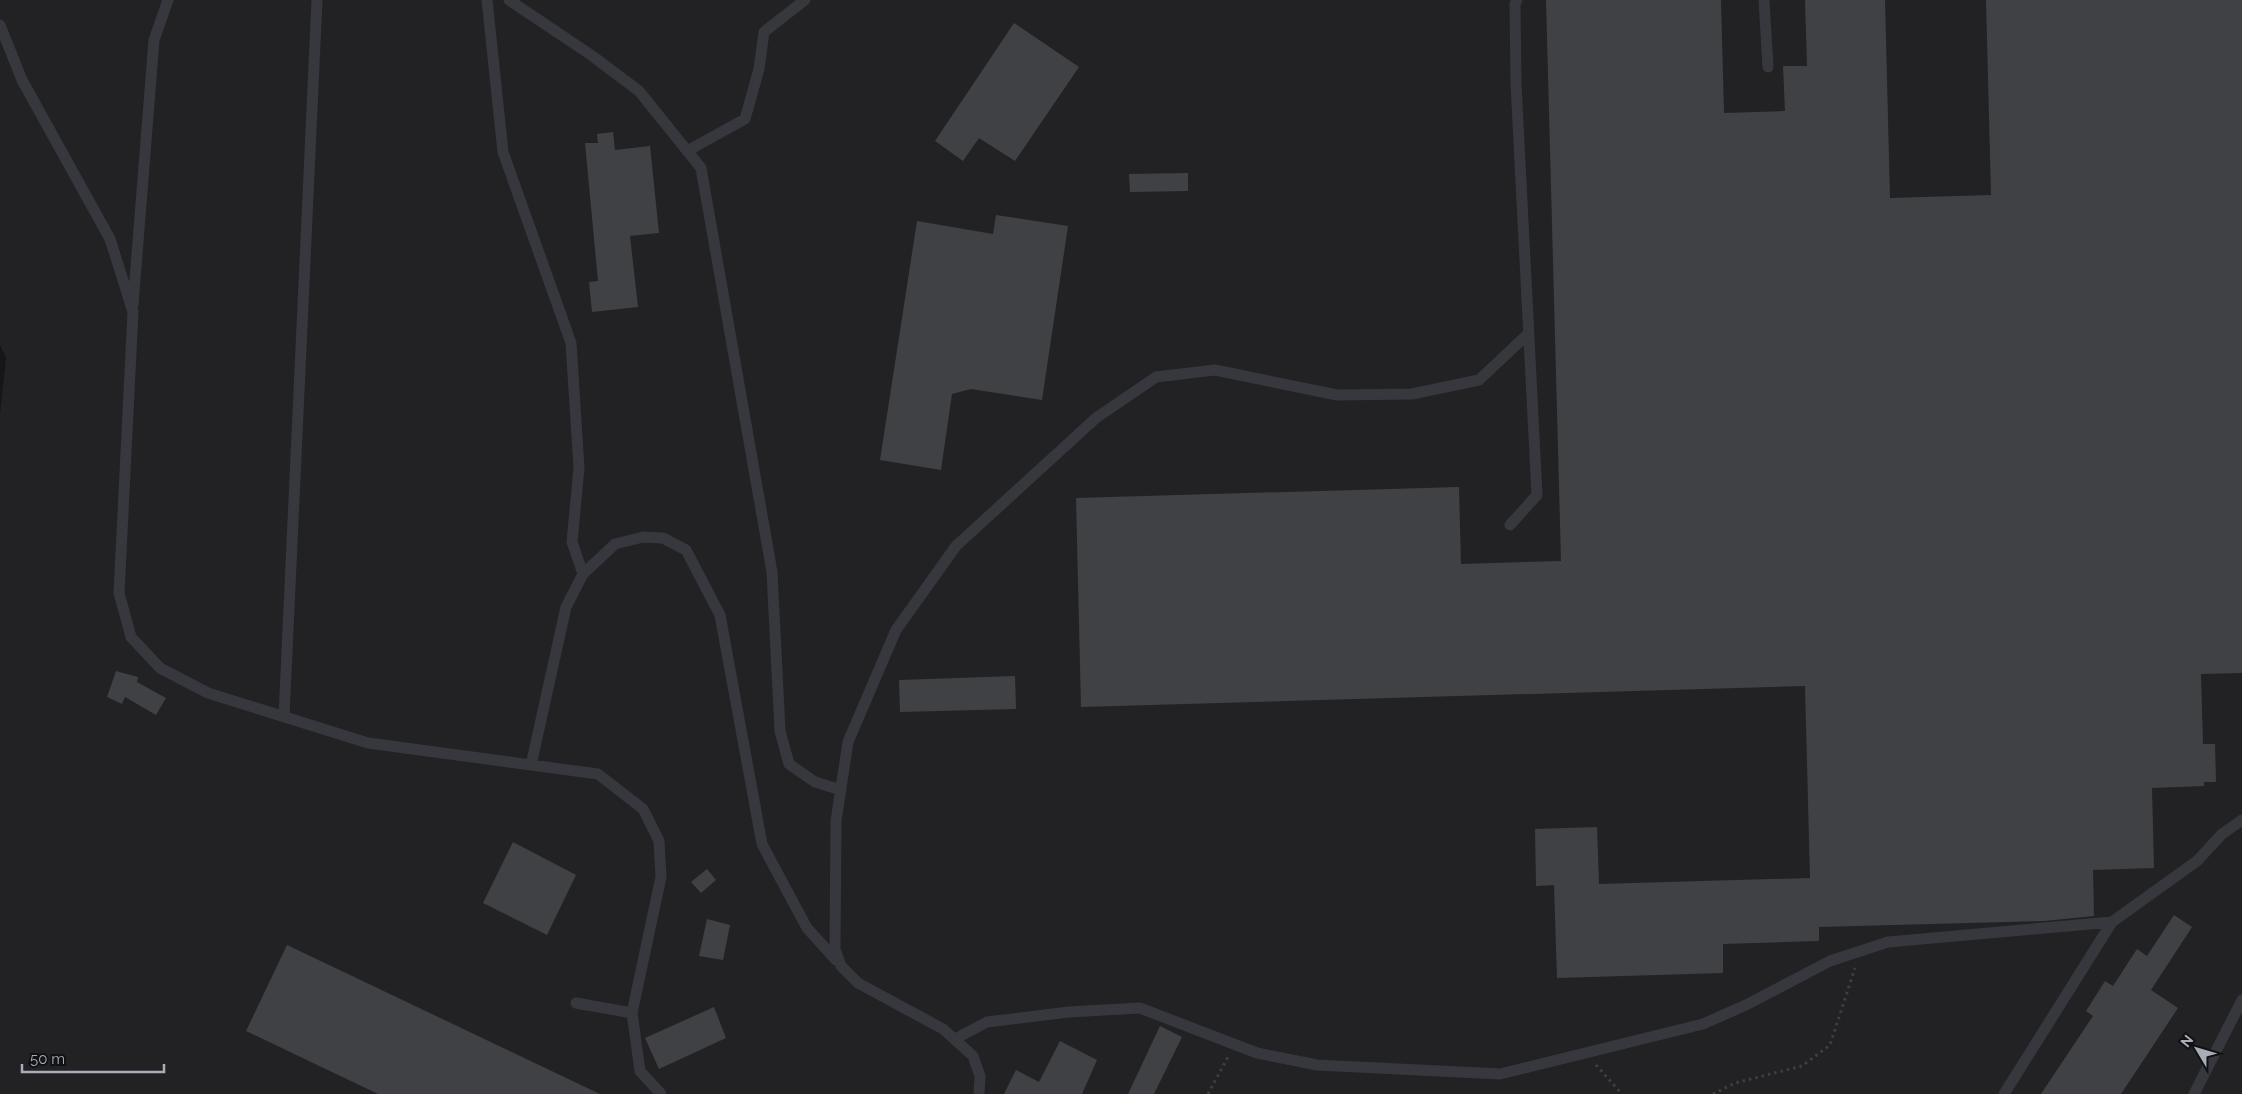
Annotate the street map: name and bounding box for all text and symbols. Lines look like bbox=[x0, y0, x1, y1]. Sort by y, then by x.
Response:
north arrow bbox=[2172, 1024, 2222, 1074]
text: N bbox=[2177, 1032, 2196, 1050]
scale bar bbox=[22, 1042, 165, 1074]
text: 50 m bbox=[30, 1050, 65, 1068]

